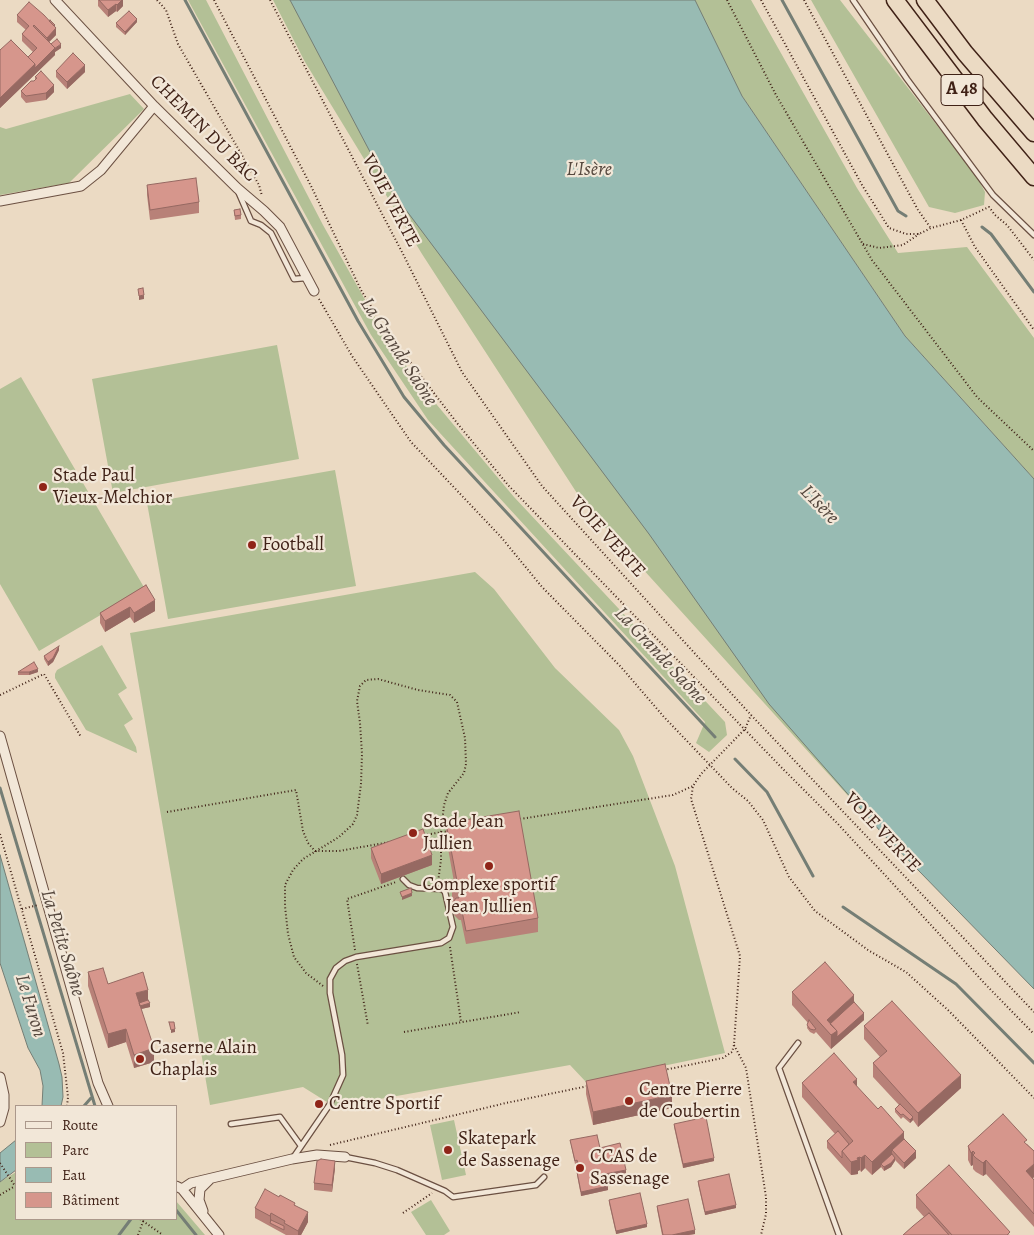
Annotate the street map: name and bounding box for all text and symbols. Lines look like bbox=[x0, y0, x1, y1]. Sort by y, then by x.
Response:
street label: CHEMIN DU BAC bbox=[145, 71, 261, 187]
road number: A 48 bbox=[941, 74, 983, 106]
street label: VOIE VERTE bbox=[356, 151, 424, 251]
water label: L'Isère bbox=[566, 158, 612, 182]
water label: La Grande Saône bbox=[354, 293, 442, 411]
place label: Stade Paul Vieux-Melchior bbox=[53, 465, 172, 509]
water label: L'Isère bbox=[795, 480, 843, 530]
marker: Stade Paul Vieux-Melchior bbox=[37, 481, 49, 493]
street label: VOIE VERTE bbox=[564, 491, 650, 583]
place label: Football bbox=[262, 534, 324, 556]
marker: Football bbox=[246, 539, 258, 551]
water label: La Grande Saône bbox=[609, 602, 711, 710]
street label: VOIE VERTE bbox=[839, 788, 925, 878]
place label: Stade Jean Jullien bbox=[423, 811, 504, 855]
marker: Stade Jean Jullien bbox=[407, 827, 419, 839]
marker: Complexe sportif Jean Jullien bbox=[483, 860, 495, 872]
place label: Complexe sportif Jean Jullien bbox=[423, 874, 555, 918]
water label: La Petite Saône bbox=[34, 887, 90, 999]
water label: Le Furon bbox=[9, 972, 51, 1040]
place label: Caserne Alain Chaplais bbox=[150, 1037, 257, 1081]
marker: Caserne Alain Chaplais bbox=[134, 1053, 146, 1065]
place label: Centre Pierre de Coubertin bbox=[639, 1079, 742, 1123]
place label: Centre Sportif bbox=[329, 1093, 440, 1115]
marker: Centre Pierre de Coubertin bbox=[623, 1095, 635, 1107]
marker: Centre Sportif bbox=[313, 1098, 325, 1110]
legend bbox=[15, 1105, 178, 1220]
text: Route bbox=[62, 1115, 98, 1135]
place label: Skatepark de Sassenage bbox=[458, 1128, 560, 1172]
text: Parc bbox=[62, 1140, 89, 1160]
marker: Skatepark de Sassenage bbox=[442, 1144, 454, 1156]
place label: CCAS de Sassenage bbox=[590, 1146, 670, 1190]
marker: CCAS de Sassenage bbox=[574, 1162, 586, 1174]
text: Eau bbox=[62, 1165, 86, 1185]
text: Bâtiment bbox=[62, 1190, 120, 1210]

